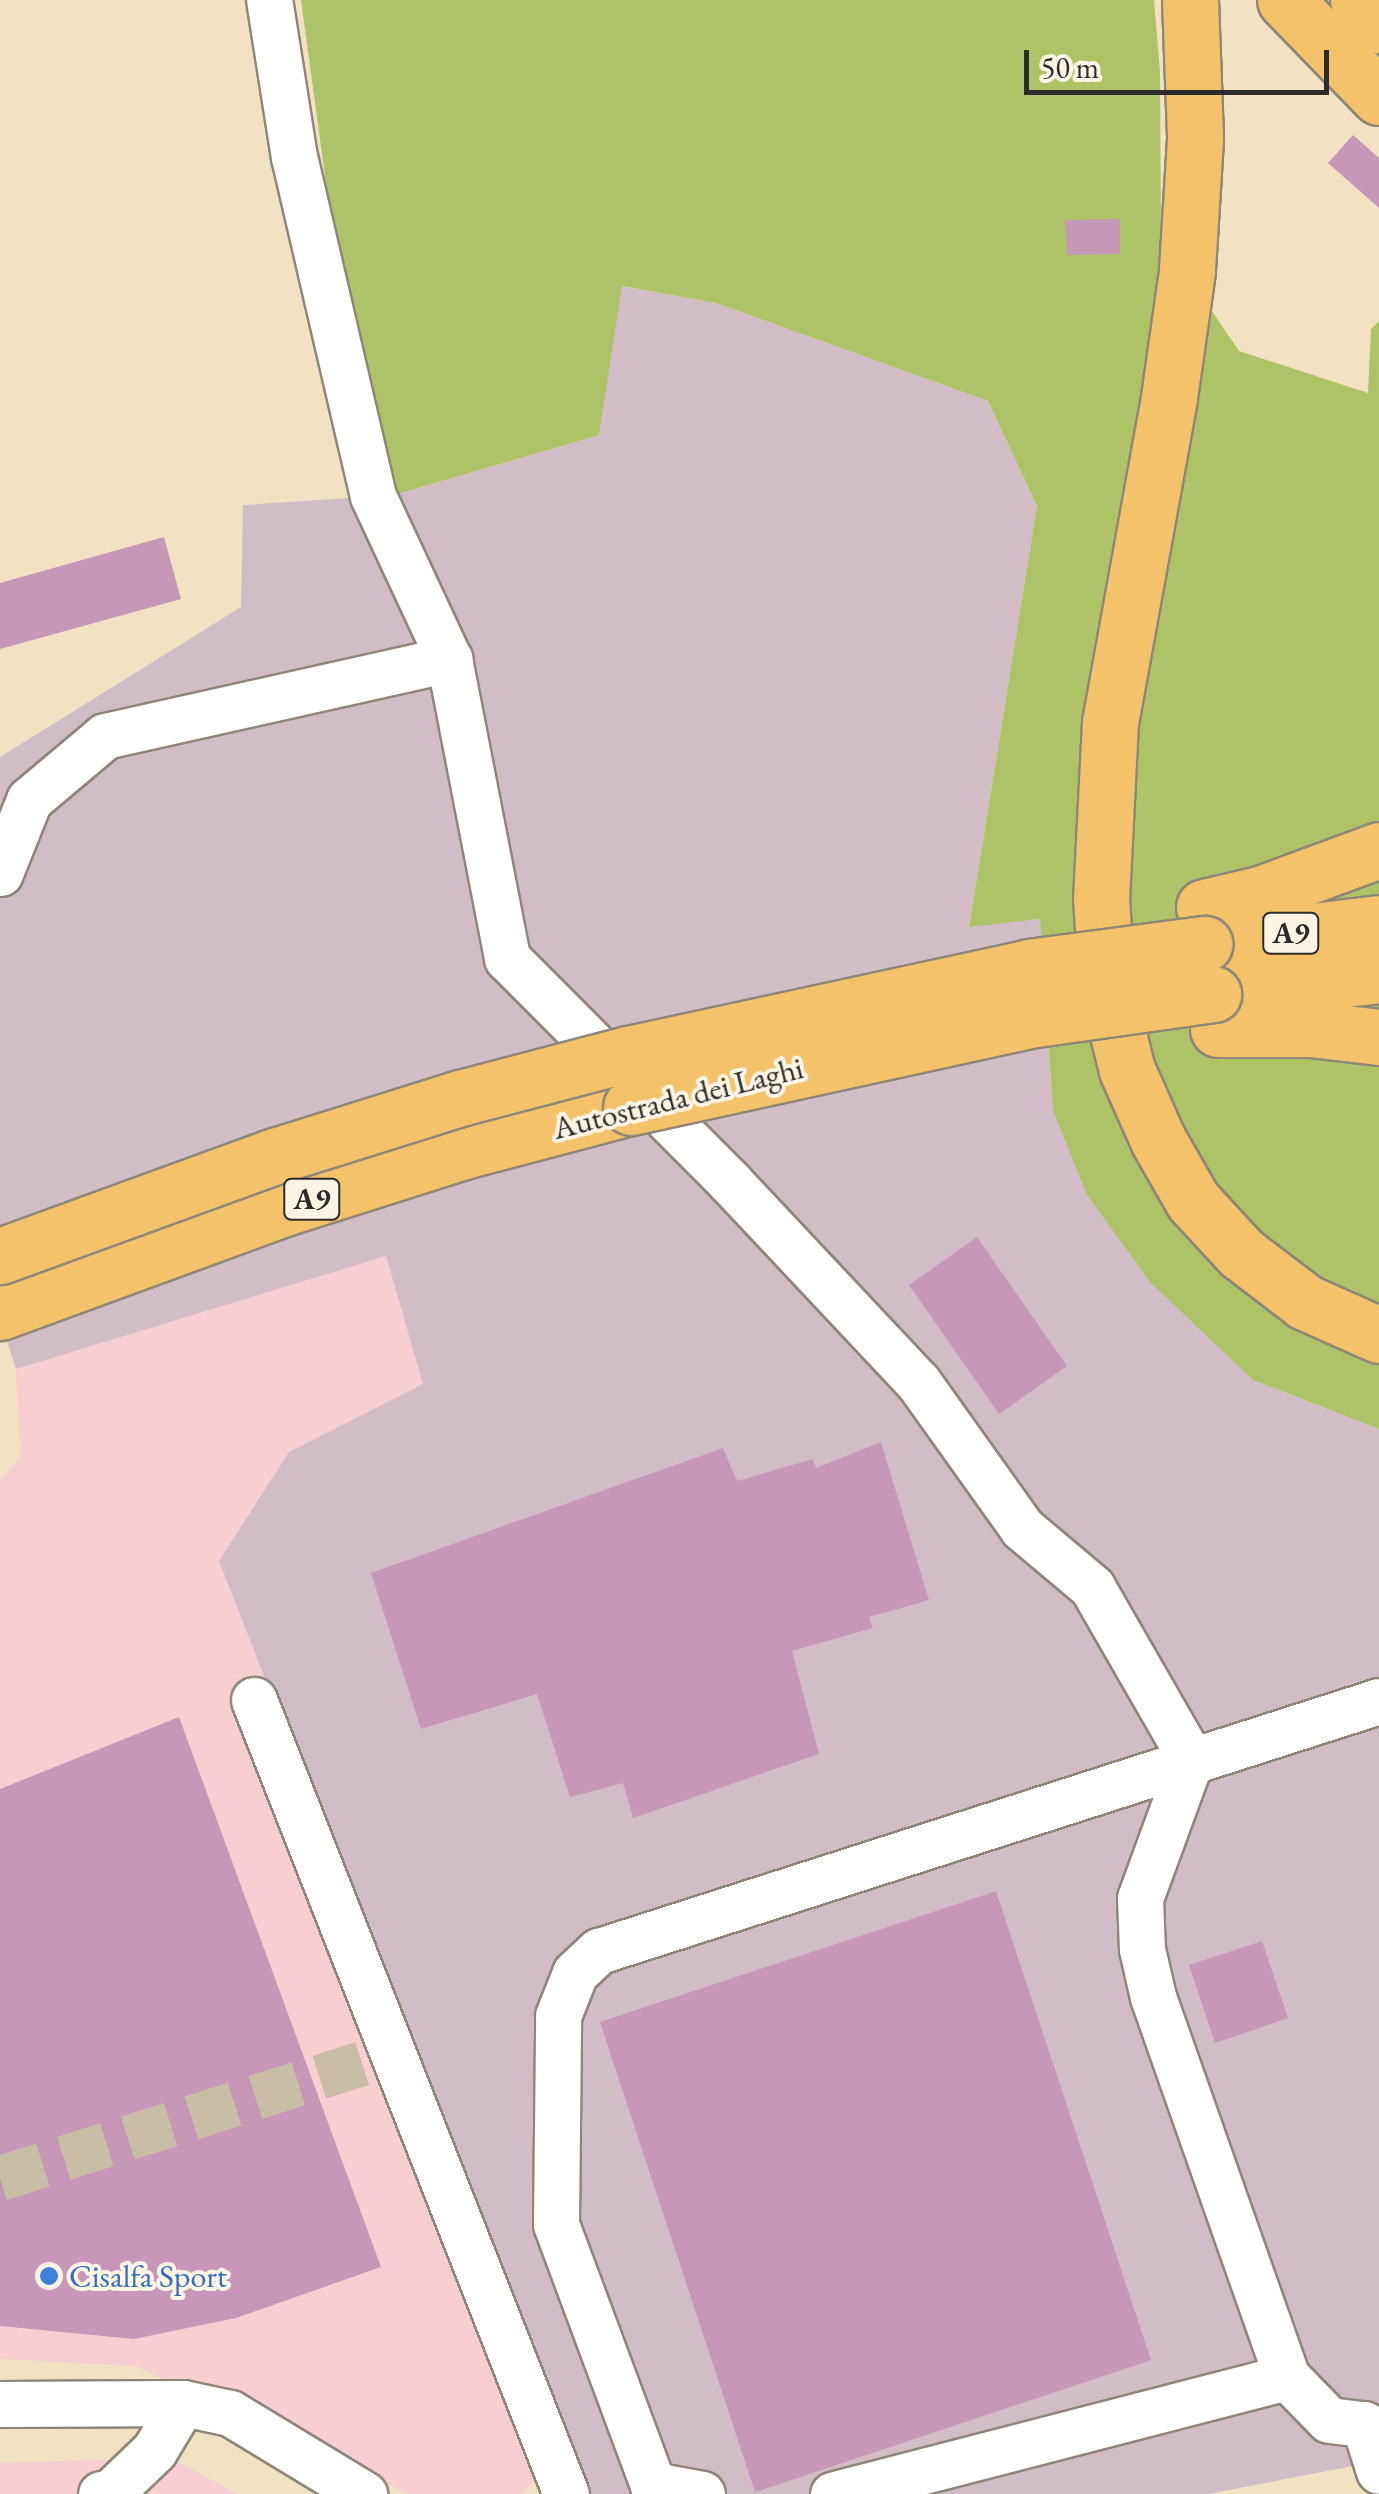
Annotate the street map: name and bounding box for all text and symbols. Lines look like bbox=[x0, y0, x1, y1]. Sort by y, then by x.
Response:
scale bar bbox=[1029, 30, 1334, 92]
text: 50 m bbox=[1041, 48, 1099, 87]
road number: A9 bbox=[1261, 908, 1321, 958]
street label: Autostrada dei Laghi bbox=[549, 1048, 807, 1148]
road number: A9 bbox=[282, 1174, 342, 1224]
place label: Cisalfa Sport bbox=[69, 2257, 227, 2295]
marker: Cisalfa Sport bbox=[38, 2265, 60, 2287]

